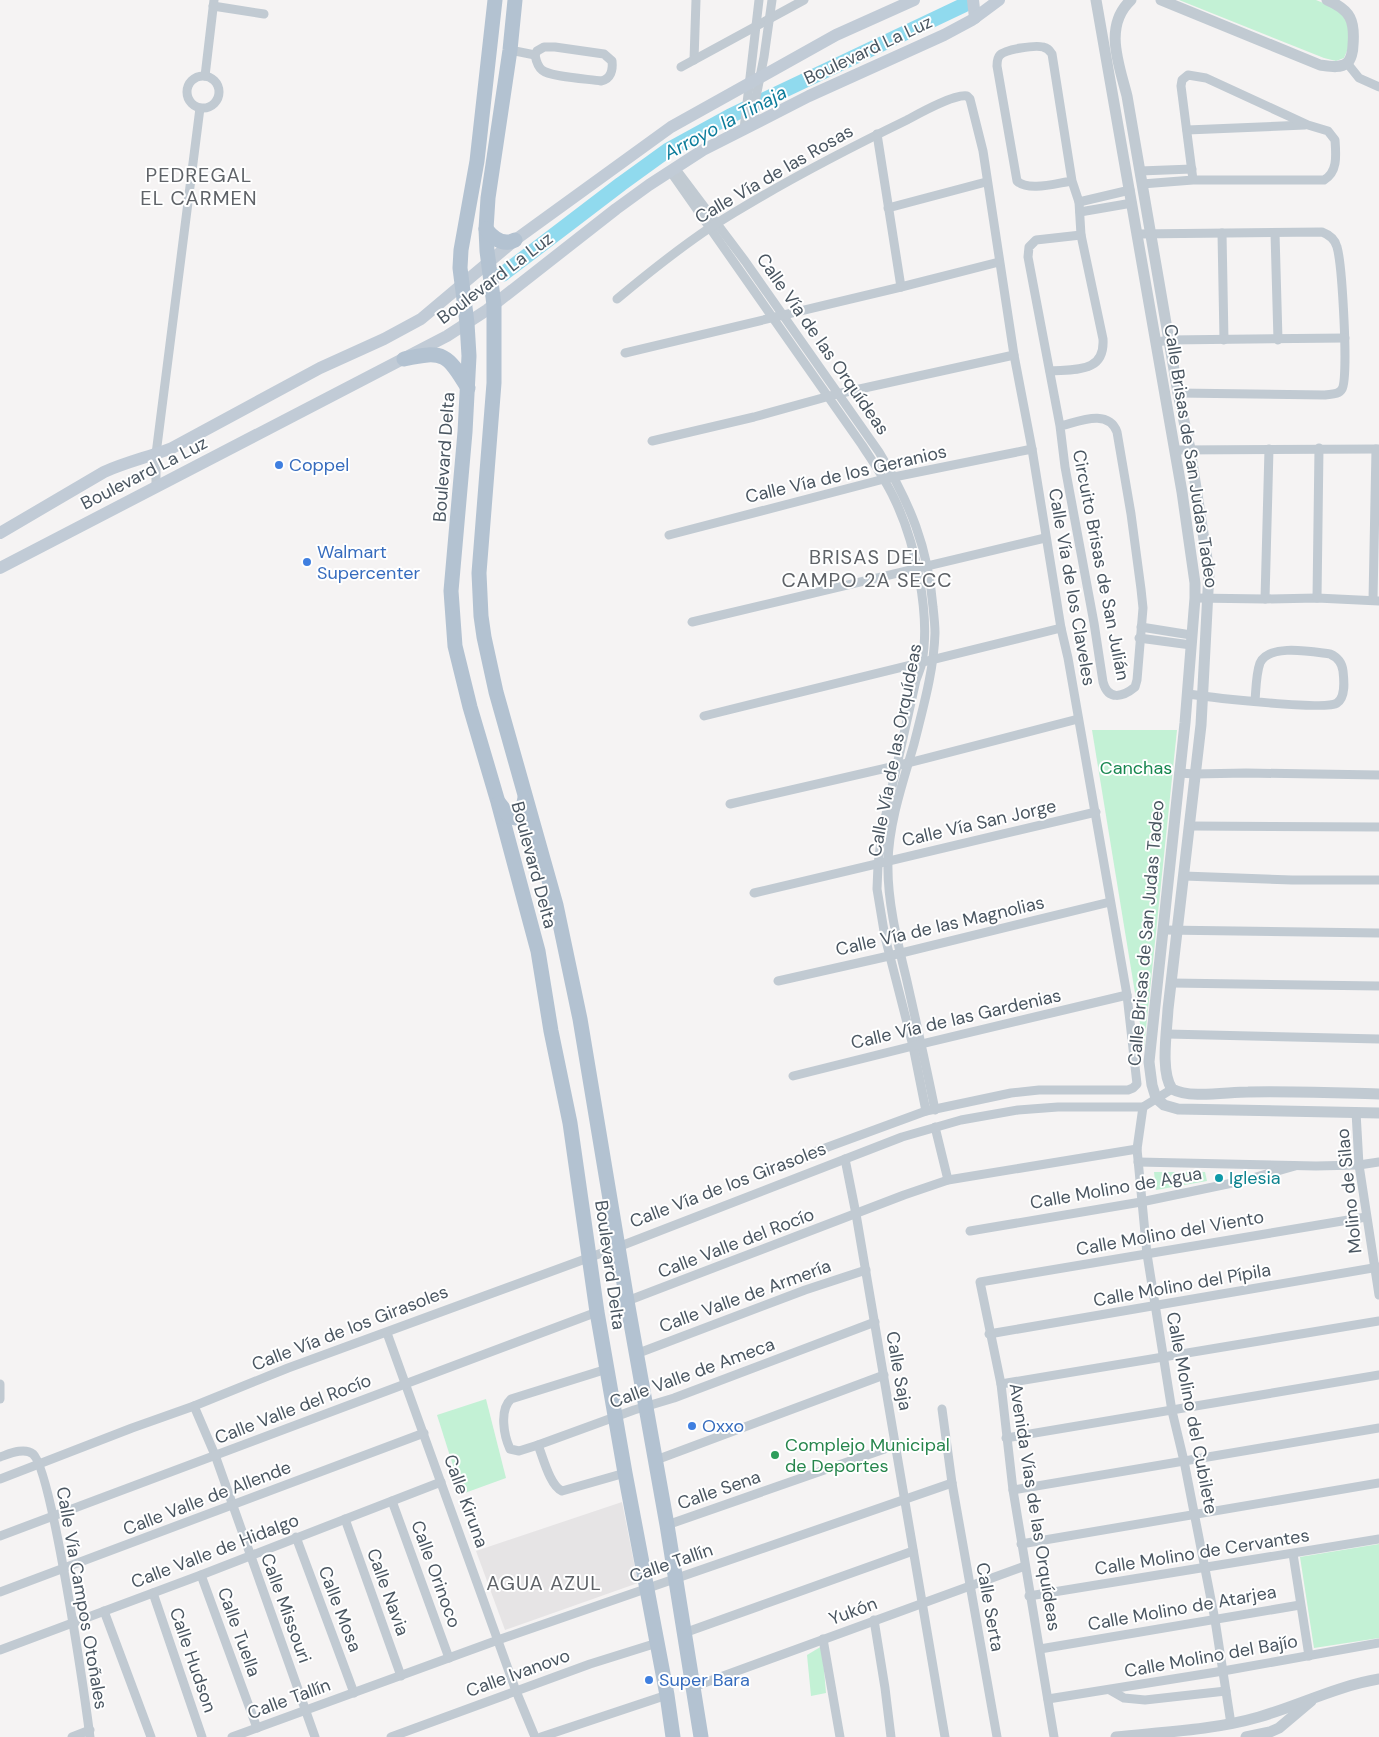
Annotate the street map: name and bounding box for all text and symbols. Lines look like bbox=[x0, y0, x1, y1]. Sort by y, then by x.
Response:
street label: Boulevard La Luz bbox=[800, 10, 936, 90]
water label: Arroyo la Tinaja bbox=[659, 80, 791, 166]
street label: Calle Vía de las Rosas bbox=[690, 119, 858, 229]
district label: PEDREGAL EL CARMEN bbox=[140, 162, 258, 211]
street label: Boulevard La Luz bbox=[432, 227, 558, 329]
street label: Calle Vía de las Orquídeas bbox=[751, 248, 895, 440]
street label: Calle Brisas de San Judas Tadeo bbox=[1158, 322, 1224, 590]
street label: Boulevard Delta bbox=[427, 391, 461, 523]
street label: Boulevard La Luz bbox=[77, 431, 211, 515]
street label: Calle Vía de los Geranios bbox=[743, 439, 949, 509]
street label: Circuito Brisas de San Julián bbox=[1067, 448, 1135, 682]
place label: Coppel bbox=[289, 453, 349, 477]
marker: Coppel bbox=[273, 459, 285, 471]
street label: Calle Vía de los Claveles bbox=[1043, 486, 1101, 688]
place label: Walmart Supercenter bbox=[317, 540, 420, 585]
district label: BRISAS DEL CAMPO 2A SECC bbox=[781, 544, 953, 593]
marker: Walmart Supercenter bbox=[301, 556, 313, 568]
street label: Calle Vía de las Orquídeas bbox=[863, 641, 927, 859]
park label: Canchas bbox=[1100, 756, 1172, 780]
street label: Calle Vía San Jorge bbox=[899, 794, 1059, 852]
street label: Boulevard Delta bbox=[506, 799, 562, 931]
street label: Calle Brisas de San Judas Tadeo bbox=[1122, 799, 1170, 1067]
street label: Calle Vía de las Magnolias bbox=[833, 890, 1047, 962]
street label: Calle Vía de las Gardenias bbox=[849, 983, 1063, 1055]
street label: Molino de Silao bbox=[1331, 1127, 1367, 1255]
street label: Calle Vía de los Girasoles bbox=[626, 1136, 830, 1234]
street label: Calle Molino de Agua bbox=[1028, 1161, 1204, 1215]
place label: Iglesia bbox=[1229, 1166, 1281, 1190]
marker: Iglesia bbox=[1213, 1172, 1225, 1184]
street label: Boulevard Delta bbox=[589, 1199, 631, 1331]
street label: Calle Valle del Rocío bbox=[654, 1202, 818, 1284]
street label: Calle Molino del Viento bbox=[1074, 1205, 1266, 1261]
street label: Calle Valle de Armería bbox=[656, 1254, 834, 1338]
street label: Calle Molino del Pípila bbox=[1091, 1258, 1273, 1312]
street label: Calle Vía de los Girasoles bbox=[248, 1279, 452, 1377]
street label: Calle Molino del Cubilete bbox=[1161, 1310, 1223, 1516]
street label: Calle Saja bbox=[880, 1329, 918, 1413]
street label: Calle Valle de Ameca bbox=[606, 1332, 778, 1414]
street label: Calle Valle del Rocío bbox=[211, 1368, 375, 1450]
street label: Avenida Vías de las Orquídeas bbox=[1004, 1381, 1066, 1633]
place label: Oxxo bbox=[702, 1414, 744, 1438]
marker: Oxxo bbox=[686, 1420, 698, 1432]
place label: Complejo Municipal de Deportes bbox=[785, 1433, 950, 1478]
marker: Complejo Municipal de Deportes bbox=[769, 1449, 781, 1461]
street label: Calle Kiruna bbox=[438, 1451, 494, 1551]
street label: Calle Valle de Allende bbox=[120, 1455, 294, 1541]
street label: Calle Sena bbox=[674, 1465, 764, 1515]
street label: Calle Vía Campos Otoñales bbox=[51, 1485, 113, 1711]
street label: Calle Valle de Hidalgo bbox=[128, 1508, 302, 1594]
street label: Calle Orinoco bbox=[405, 1517, 467, 1631]
street label: Calle Molino de Cervantes bbox=[1093, 1523, 1311, 1581]
street label: Calle Tallín bbox=[626, 1538, 716, 1588]
street label: Calle Navia bbox=[361, 1545, 415, 1639]
street label: Calle Missouri bbox=[255, 1550, 317, 1666]
street label: Calle Serta bbox=[970, 1561, 1010, 1653]
street label: Calle Mosa bbox=[313, 1563, 367, 1655]
district label: AGUA AZUL bbox=[486, 1570, 602, 1596]
street label: Calle Molino de Atarjea bbox=[1086, 1580, 1278, 1636]
street label: Calle Tuella bbox=[212, 1584, 266, 1680]
street label: Yukón bbox=[826, 1591, 880, 1631]
street label: Calle Hudson bbox=[164, 1604, 222, 1716]
street label: Calle Molino del Bajío bbox=[1122, 1629, 1300, 1683]
street label: Calle Ivanovo bbox=[463, 1643, 573, 1703]
place label: Super Bara bbox=[659, 1668, 750, 1692]
street label: Calle Tallín bbox=[244, 1673, 334, 1725]
marker: Super Bara bbox=[643, 1674, 655, 1686]

